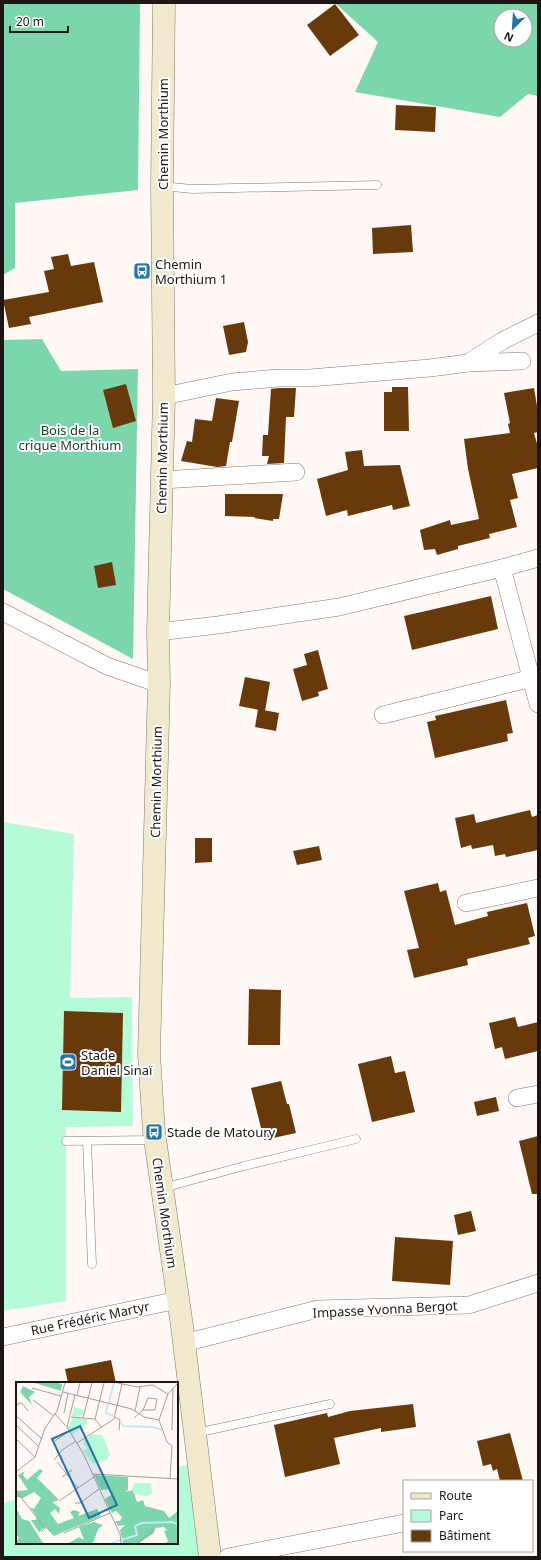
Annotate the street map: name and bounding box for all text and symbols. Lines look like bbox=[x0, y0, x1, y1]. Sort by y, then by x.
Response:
scale bar bbox=[10, 8, 68, 34]
north arrow bbox=[493, 8, 533, 48]
text: 20 m bbox=[16, 13, 44, 30]
text: N bbox=[501, 29, 516, 46]
street label: Chemin Morthium bbox=[154, 78, 172, 190]
place label: Chemin Morthium 1 bbox=[155, 255, 227, 288]
bus stop icon: Chemin Morthium 1 bbox=[132, 261, 152, 281]
street label: Chemin Morthium bbox=[152, 402, 172, 514]
park label: Bois de la crique Morthium bbox=[19, 421, 122, 454]
street label: Chemin Morthium bbox=[146, 726, 166, 838]
place label: Stade Daniel Sinaï bbox=[81, 1046, 153, 1079]
sports icon: Stade Daniel Sinaï bbox=[58, 1052, 78, 1072]
bus stop icon: Stade de Matoury bbox=[144, 1122, 164, 1142]
place label: Stade de Matoury bbox=[167, 1123, 276, 1141]
street label: Chemin Morthium bbox=[148, 1156, 182, 1270]
street label: Impasse Yvonna Bergot bbox=[312, 1296, 458, 1322]
street label: Rue Frédéric Martyr bbox=[29, 1297, 152, 1339]
inset map bbox=[16, 1382, 178, 1544]
legend bbox=[403, 1480, 533, 1552]
text: Route bbox=[439, 1487, 472, 1504]
text: Parc bbox=[439, 1507, 464, 1524]
text: Bâtiment bbox=[439, 1527, 491, 1544]

